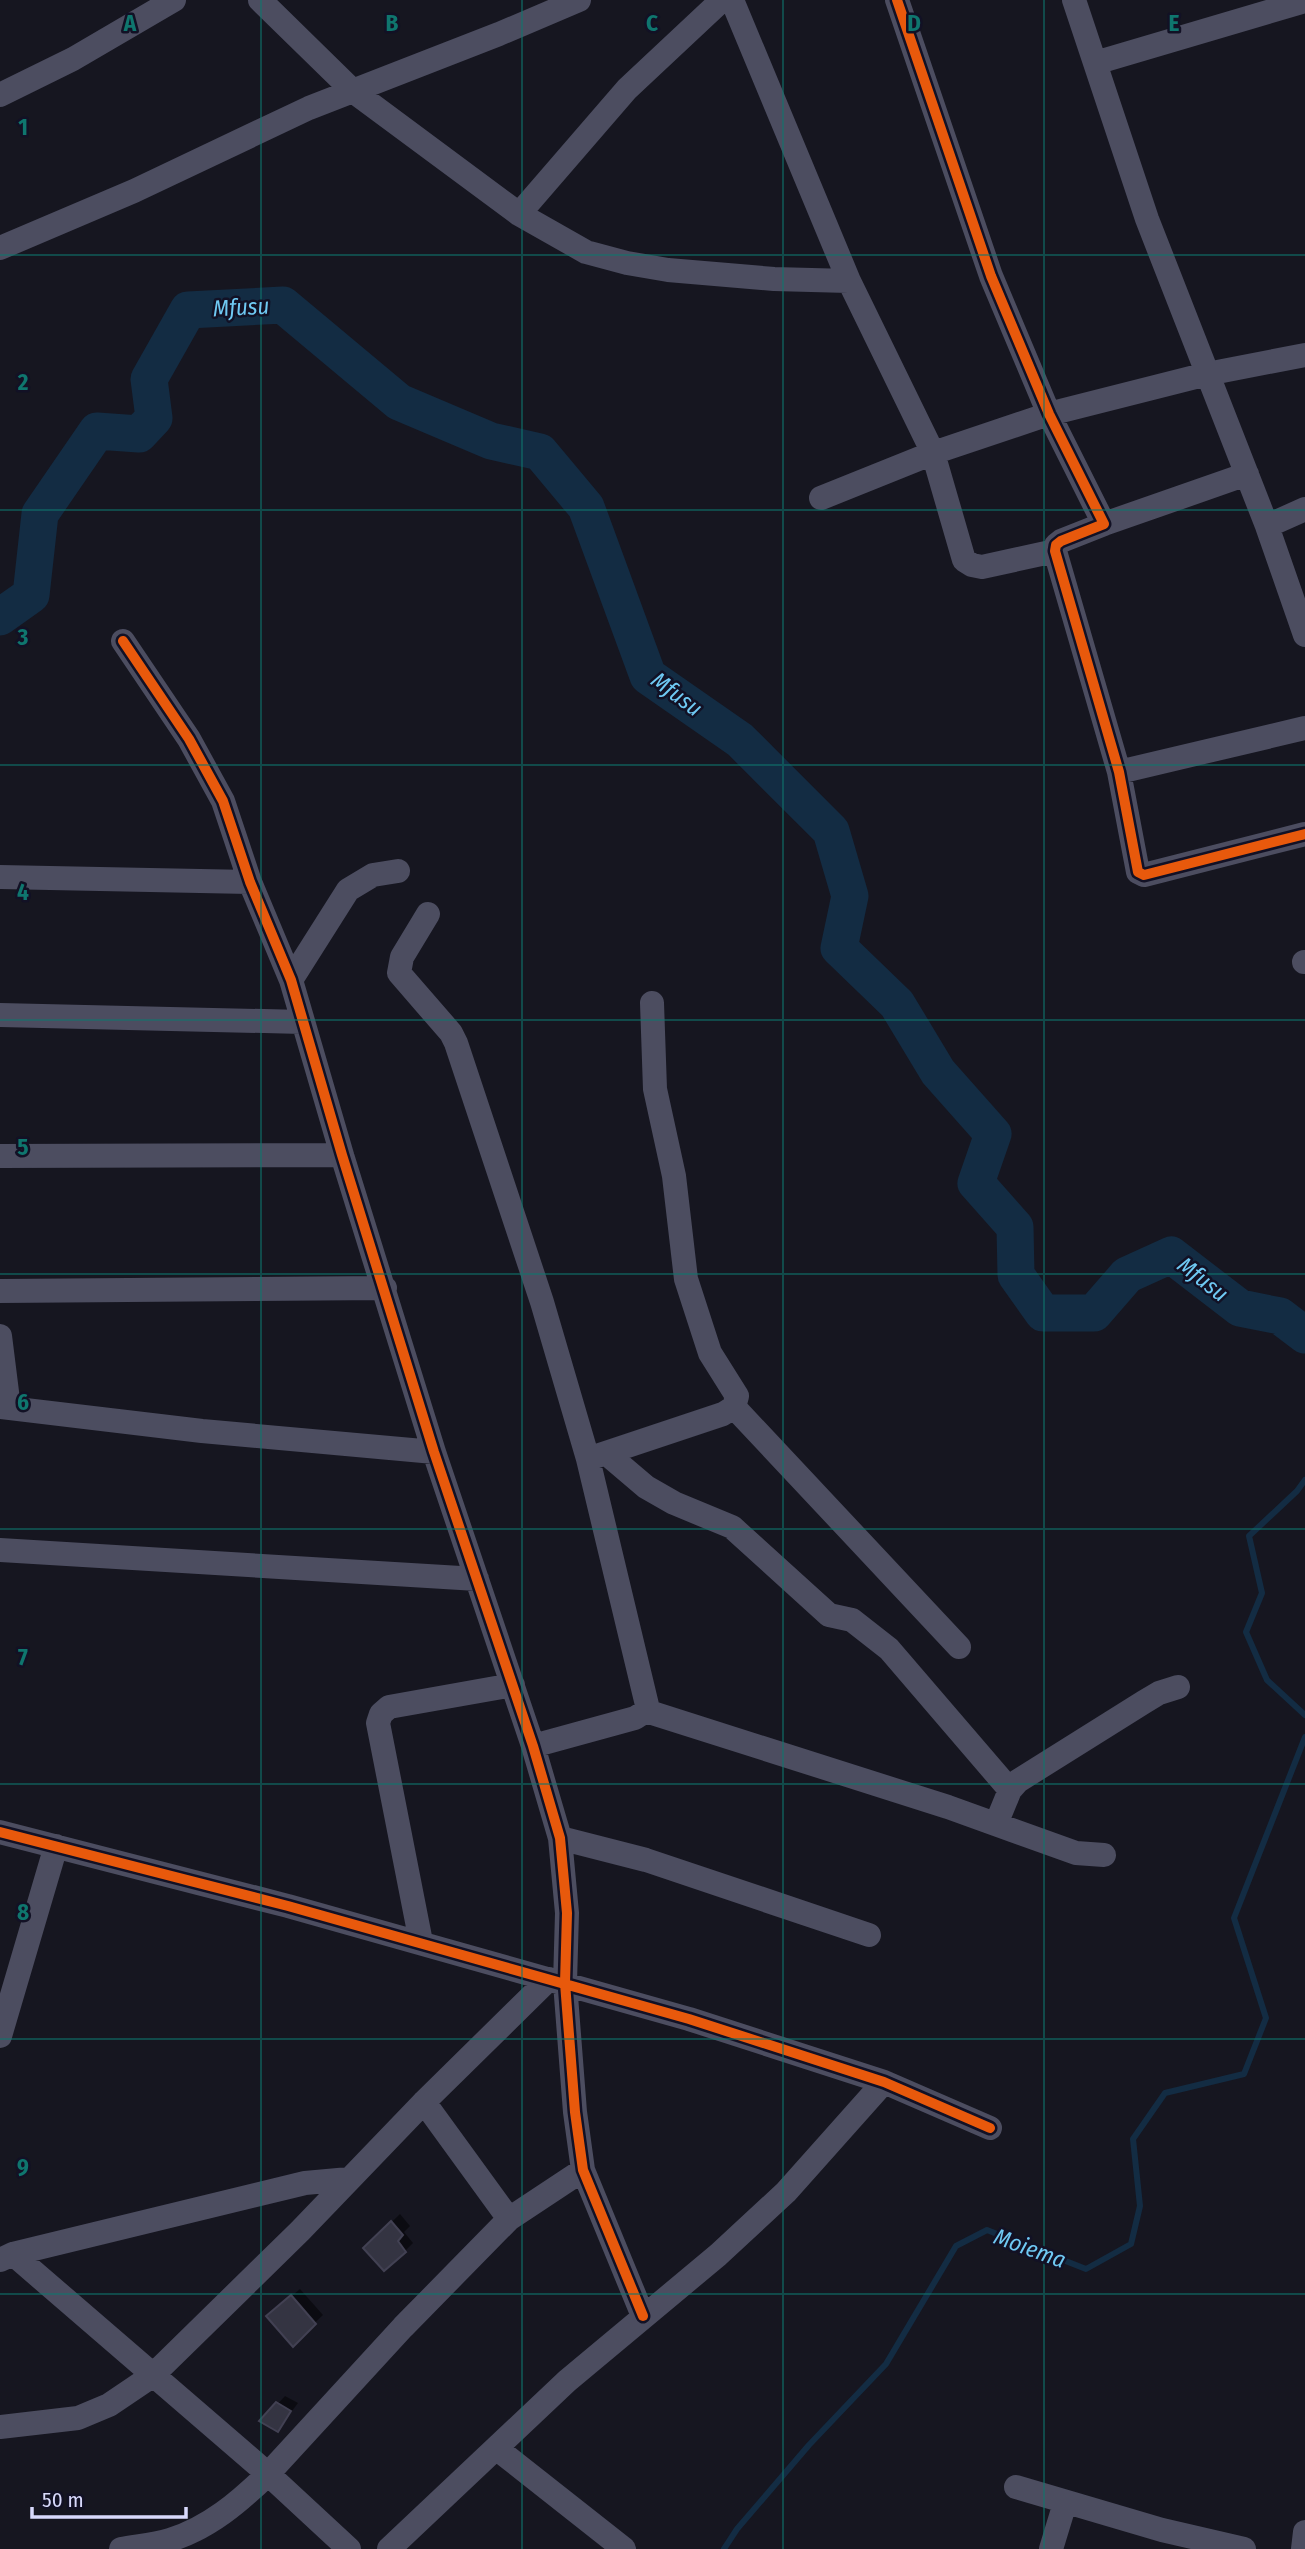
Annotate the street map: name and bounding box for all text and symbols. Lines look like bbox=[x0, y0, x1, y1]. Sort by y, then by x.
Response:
text: A bbox=[123, 9, 137, 37]
text: B bbox=[386, 9, 399, 37]
text: C bbox=[646, 9, 658, 37]
text: D bbox=[907, 9, 921, 37]
text: E bbox=[1169, 9, 1180, 37]
text: 1 bbox=[18, 113, 28, 141]
water label: Mfusu bbox=[212, 292, 270, 322]
text: 2 bbox=[17, 368, 29, 396]
text: 3 bbox=[17, 623, 29, 651]
water label: Mfusu bbox=[646, 666, 708, 722]
text: 4 bbox=[17, 878, 29, 906]
text: 5 bbox=[17, 1133, 29, 1161]
water label: Mfusu bbox=[1172, 1251, 1234, 1307]
text: 6 bbox=[17, 1388, 29, 1416]
text: 7 bbox=[18, 1643, 28, 1671]
text: 8 bbox=[17, 1898, 29, 1926]
text: 9 bbox=[17, 2153, 29, 2181]
water label: Moiema bbox=[990, 2222, 1070, 2274]
scale bar bbox=[32, 2476, 186, 2520]
text: 50 m bbox=[42, 2487, 84, 2513]

